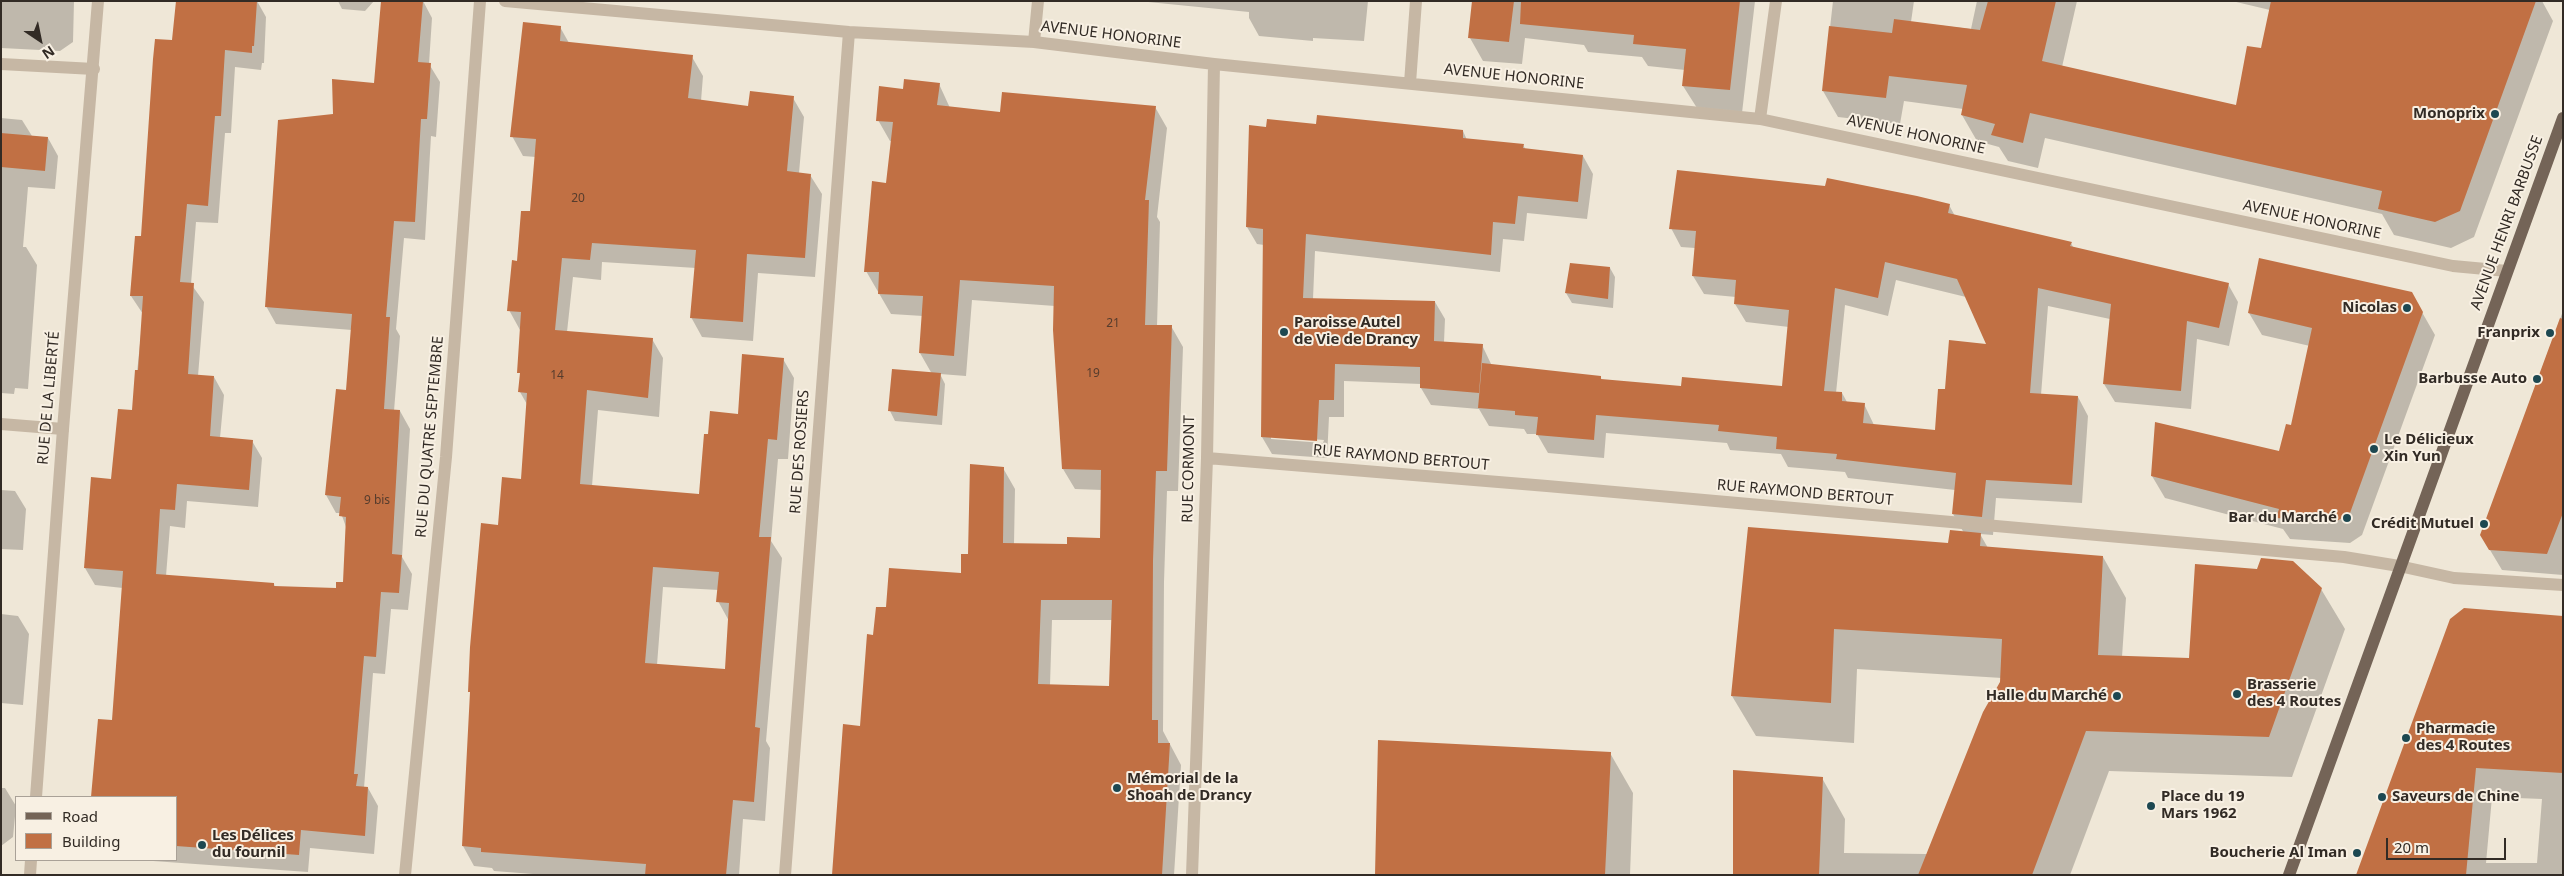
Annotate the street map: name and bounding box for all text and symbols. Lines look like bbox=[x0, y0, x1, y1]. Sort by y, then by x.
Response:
north arrow bbox=[15, 15, 65, 65]
street label: AVENUE HONORINE bbox=[1040, 17, 1182, 53]
text: N bbox=[39, 42, 59, 64]
street label: AVENUE HONORINE bbox=[1443, 61, 1585, 93]
place label: Monoprix bbox=[2413, 105, 2485, 123]
marker: Monoprix bbox=[2489, 108, 2501, 120]
street label: AVENUE HONORINE bbox=[1845, 112, 1987, 158]
street label: AVENUE HENRI BARBUSSE bbox=[2467, 133, 2547, 313]
house number: 20 bbox=[571, 192, 585, 206]
street label: AVENUE HONORINE bbox=[2241, 197, 2383, 243]
place label: Nicolas bbox=[2342, 299, 2397, 317]
marker: Nicolas bbox=[2401, 302, 2413, 314]
place label: Paroisse Autel de Vie de Drancy bbox=[1294, 314, 1418, 349]
house number: 21 bbox=[1106, 317, 1120, 331]
place label: Franprix bbox=[2477, 324, 2540, 342]
marker: Paroisse Autel de Vie de Drancy bbox=[1278, 326, 1290, 338]
marker: Franprix bbox=[2544, 327, 2556, 339]
street label: RUE DE LA LIBERTÉ bbox=[34, 330, 64, 466]
street label: RUE DU QUATRE SEPTEMBRE bbox=[412, 335, 448, 539]
house number: 19 bbox=[1086, 367, 1100, 381]
house number: 14 bbox=[550, 369, 564, 383]
place label: Barbusse Auto bbox=[2418, 370, 2527, 388]
marker: Barbusse Auto bbox=[2531, 373, 2543, 385]
street label: RUE DES ROSIERS bbox=[787, 389, 813, 515]
street label: RUE CORMONT bbox=[1179, 415, 1199, 523]
place label: Le Délicieux Xin Yun bbox=[2384, 431, 2474, 466]
street label: RUE RAYMOND BERTOUT bbox=[1312, 441, 1490, 475]
marker: Le Délicieux Xin Yun bbox=[2368, 443, 2380, 455]
street label: RUE RAYMOND BERTOUT bbox=[1716, 476, 1894, 510]
house number: 9 bis bbox=[364, 494, 390, 508]
place label: Bar du Marché bbox=[2228, 509, 2337, 527]
marker: Bar du Marché bbox=[2341, 512, 2353, 524]
place label: Crédit Mutuel bbox=[2371, 515, 2474, 533]
marker: Crédit Mutuel bbox=[2478, 518, 2490, 530]
place label: Brasserie des 4 Routes bbox=[2247, 676, 2341, 711]
place label: Halle du Marché bbox=[1986, 687, 2107, 705]
marker: Brasserie des 4 Routes bbox=[2231, 688, 2243, 700]
marker: Halle du Marché bbox=[2111, 690, 2123, 702]
place label: Pharmacie des 4 Routes bbox=[2416, 720, 2510, 755]
marker: Pharmacie des 4 Routes bbox=[2400, 732, 2412, 744]
place label: Mémorial de la Shoah de Drancy bbox=[1127, 770, 1252, 805]
marker: Mémorial de la Shoah de Drancy bbox=[1111, 782, 1123, 794]
place label: Place du 19 Mars 1962 bbox=[2161, 788, 2245, 823]
place label: Saveurs de Chine bbox=[2392, 788, 2520, 806]
marker: Saveurs de Chine bbox=[2376, 791, 2388, 803]
legend bbox=[15, 796, 178, 861]
marker: Place du 19 Mars 1962 bbox=[2145, 800, 2157, 812]
text: Road bbox=[62, 806, 98, 826]
place label: Les Délices du fournil bbox=[212, 827, 294, 862]
scale bar bbox=[2389, 828, 2509, 860]
text: Building bbox=[62, 831, 120, 851]
text: 20 m bbox=[2394, 837, 2429, 857]
marker: Les Délices du fournil bbox=[196, 839, 208, 851]
place label: Boucherie Al Iman bbox=[2209, 844, 2347, 862]
marker: Boucherie Al Iman bbox=[2351, 847, 2363, 859]

